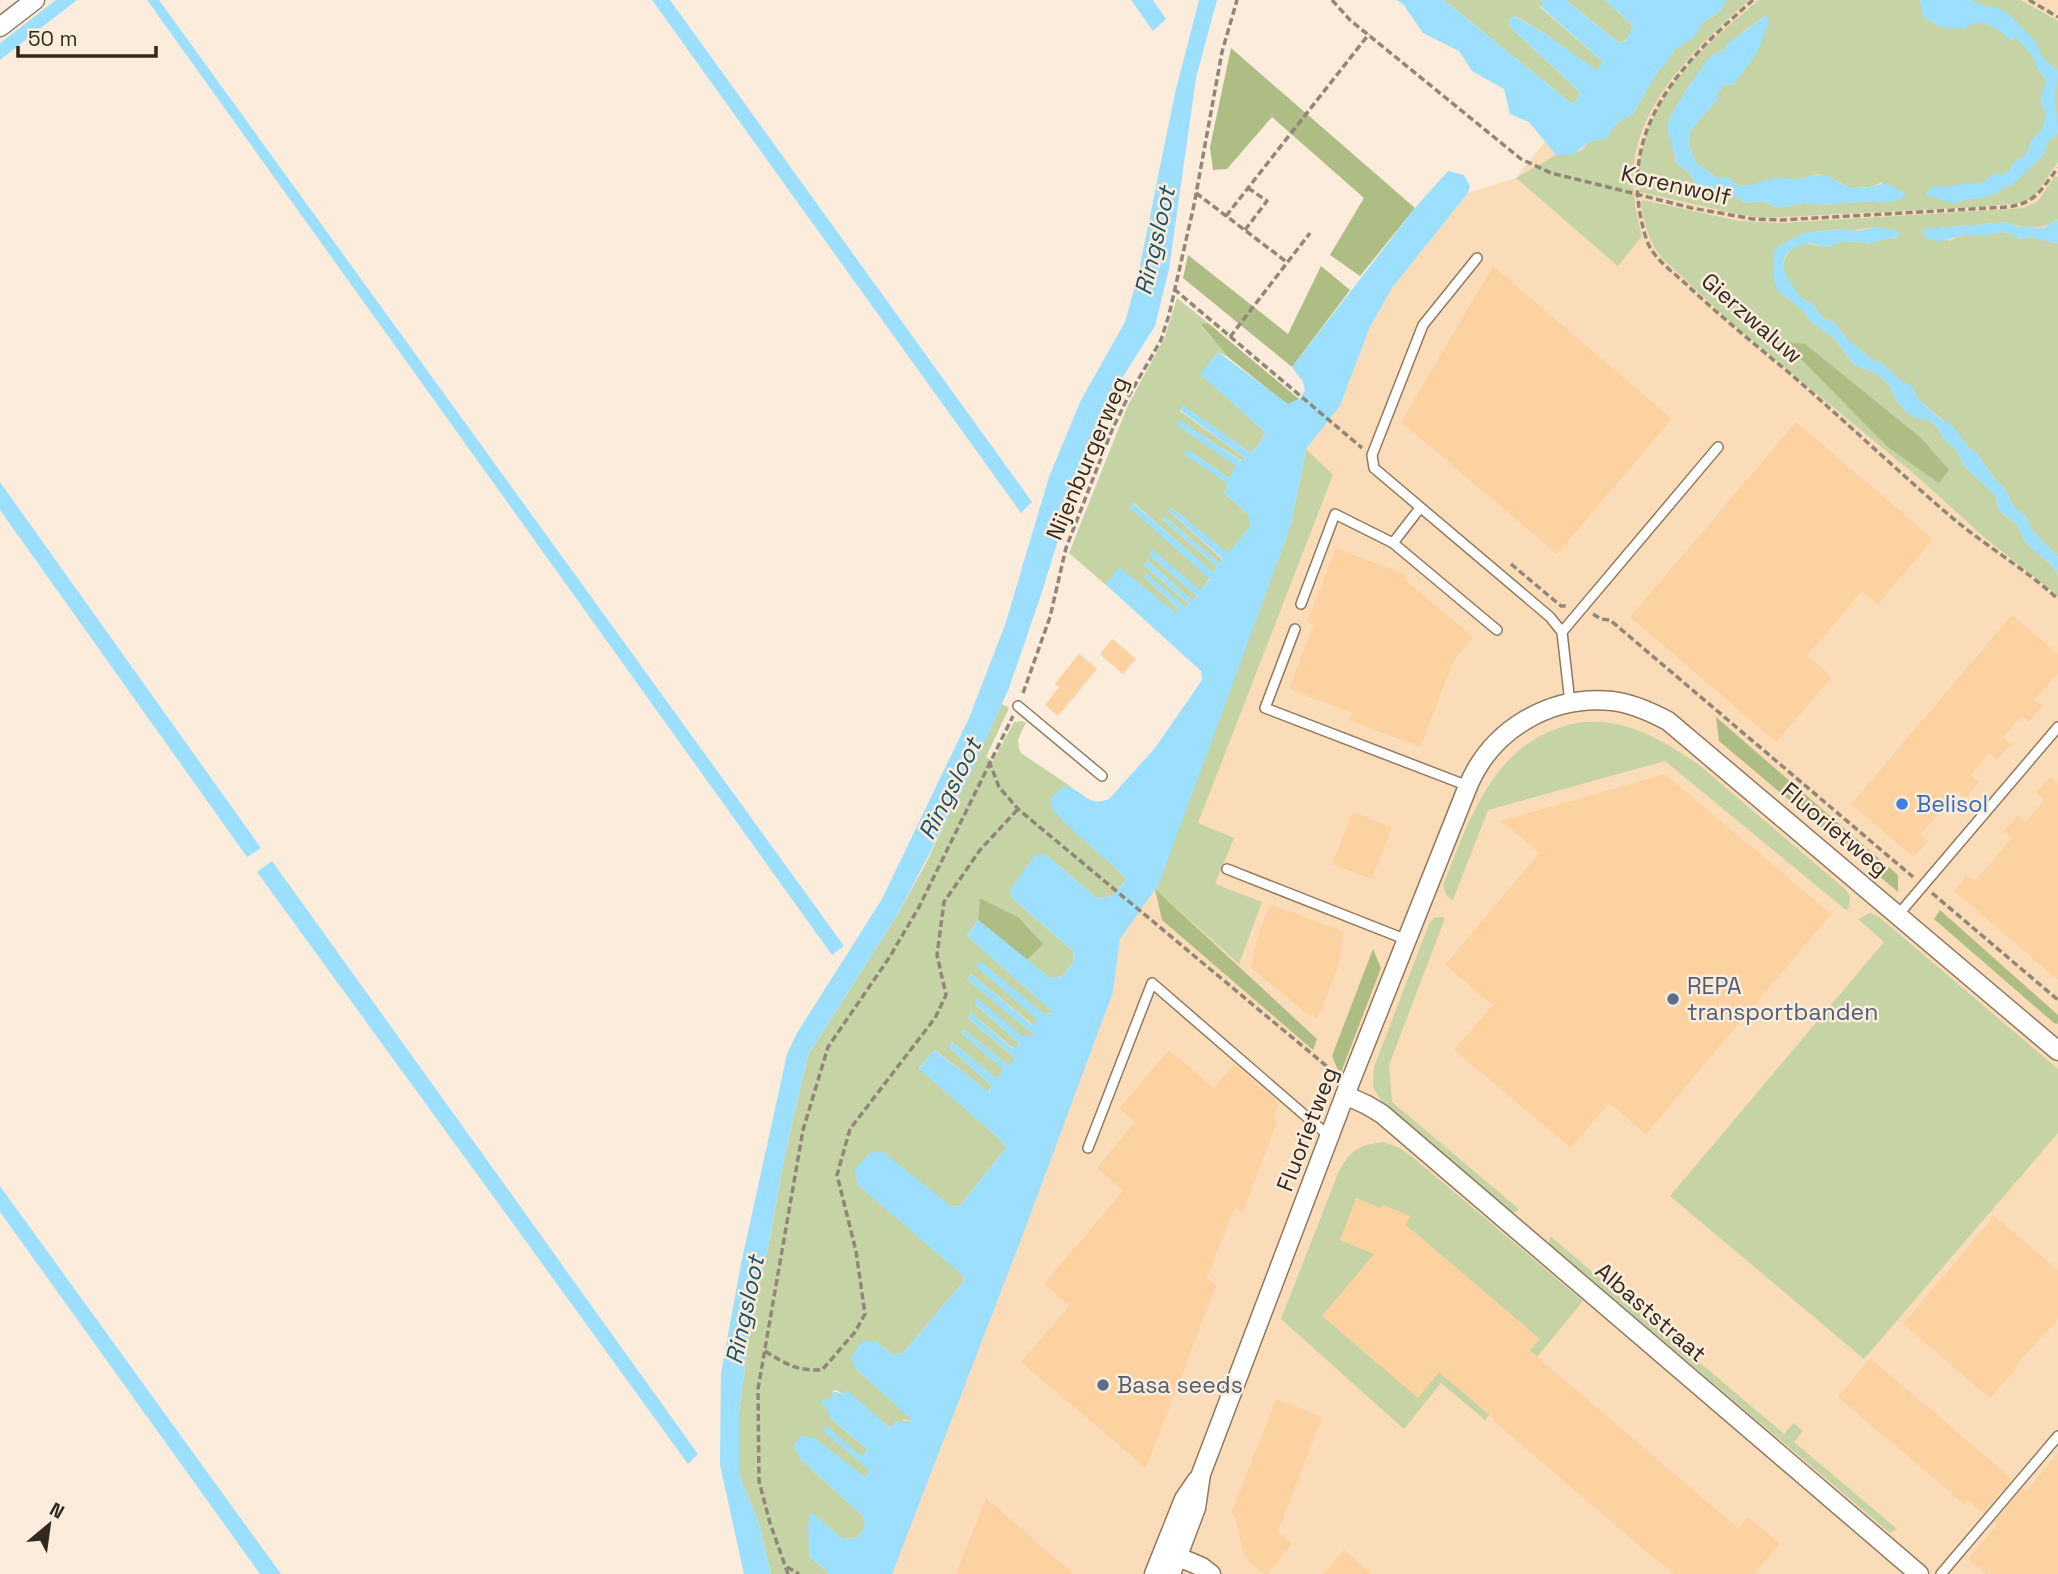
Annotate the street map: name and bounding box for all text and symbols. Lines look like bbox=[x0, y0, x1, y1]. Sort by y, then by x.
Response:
scale bar bbox=[18, 14, 156, 58]
text: 50 m bbox=[28, 25, 78, 52]
street label: Korenwolf bbox=[1618, 158, 1734, 212]
water label: Ringsloot bbox=[1127, 182, 1182, 298]
street label: Gierzwaluw bbox=[1695, 266, 1809, 370]
street label: Nijenburgerweg bbox=[1039, 372, 1135, 544]
water label: Ringsloot bbox=[911, 731, 989, 845]
street label: Fluorietweg bbox=[1775, 775, 1895, 883]
place label: Belisol bbox=[1916, 789, 1988, 819]
marker: Belisol bbox=[1894, 796, 1910, 812]
place label: REPA transportbanden bbox=[1687, 971, 1878, 1027]
marker: REPA transportbanden bbox=[1665, 991, 1681, 1007]
street label: Fluorietweg bbox=[1270, 1062, 1344, 1196]
water label: Ringsloot bbox=[718, 1251, 772, 1367]
street label: Albaststraat bbox=[1589, 1256, 1713, 1368]
place label: Basa seeds bbox=[1117, 1370, 1243, 1400]
marker: Basa seeds bbox=[1095, 1377, 1111, 1393]
north arrow bbox=[14, 1490, 84, 1560]
text: N bbox=[45, 1497, 69, 1525]

